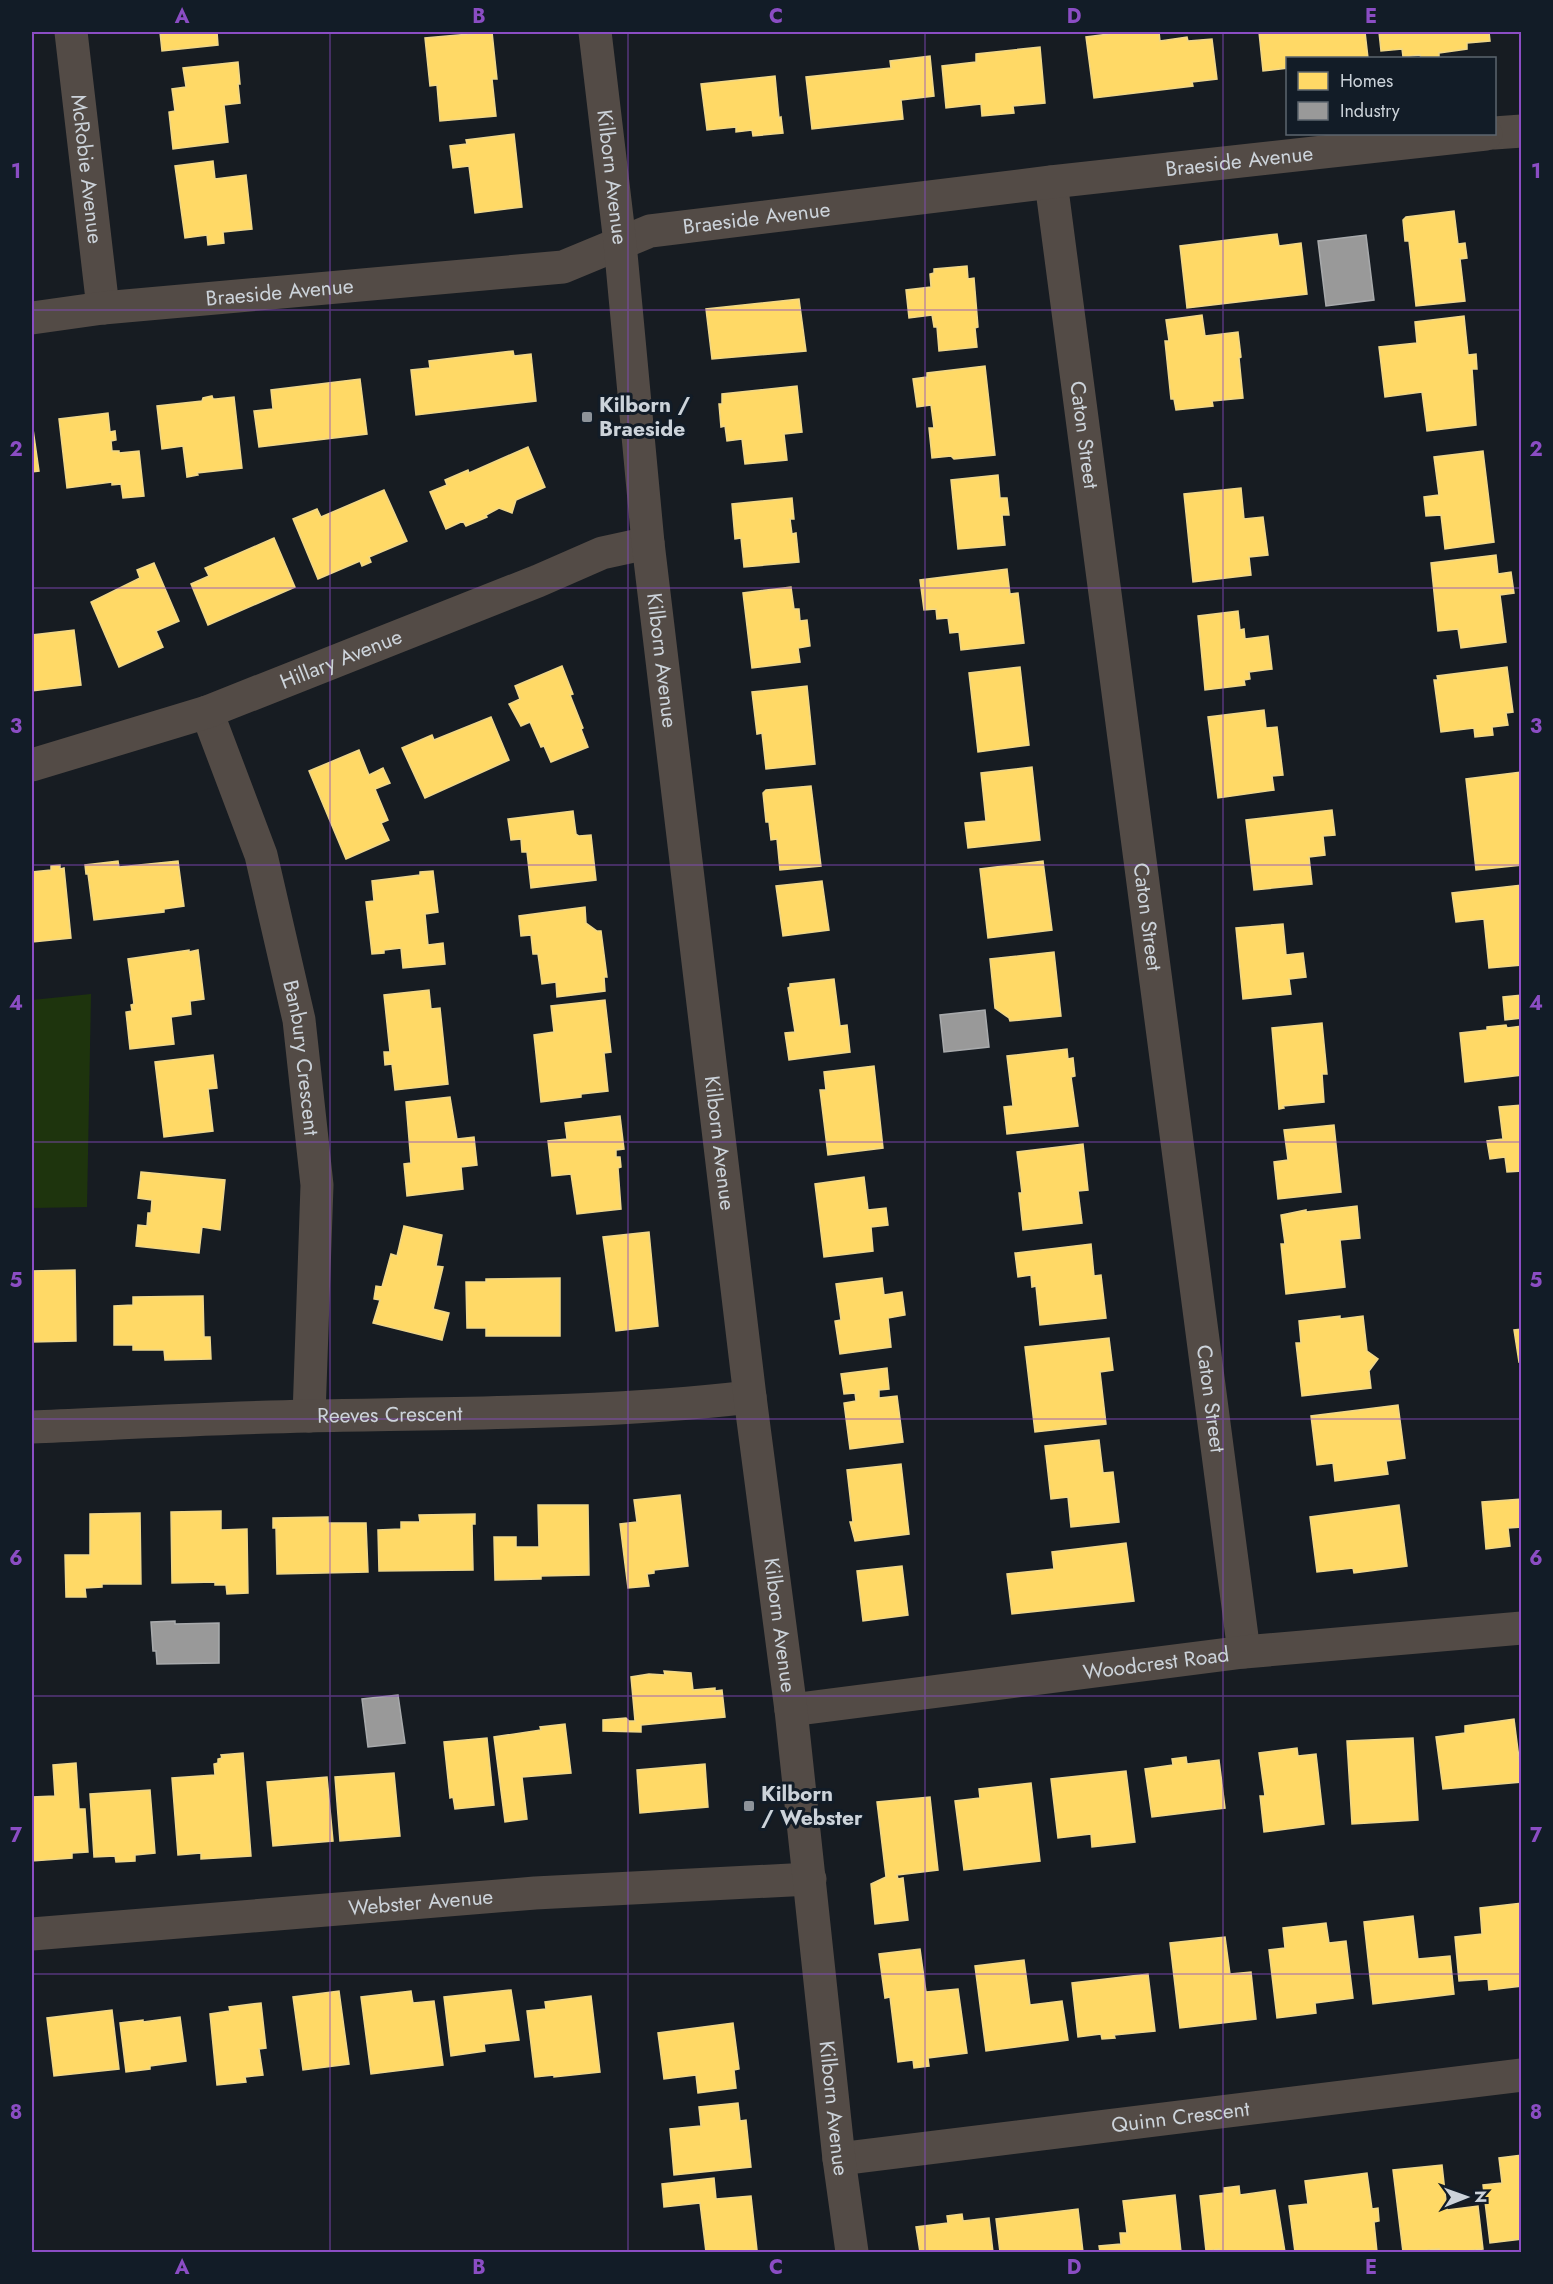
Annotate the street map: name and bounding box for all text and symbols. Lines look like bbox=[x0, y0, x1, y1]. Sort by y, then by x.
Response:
text: A bbox=[174, 2, 190, 31]
text: B bbox=[472, 2, 486, 31]
text: C bbox=[769, 2, 783, 31]
text: D bbox=[1067, 2, 1081, 31]
text: E bbox=[1365, 2, 1377, 31]
legend bbox=[1286, 57, 1496, 135]
text: Homes bbox=[1340, 68, 1393, 94]
street label: McRobie Avenue bbox=[63, 93, 110, 246]
text: Industry bbox=[1340, 98, 1400, 124]
street label: Kilborn Avenue bbox=[589, 108, 635, 246]
street label: Braeside Avenue bbox=[1164, 138, 1315, 184]
text: 1 bbox=[11, 157, 21, 186]
text: 1 bbox=[1531, 157, 1541, 186]
street label: Braeside Avenue bbox=[681, 194, 832, 242]
street label: Braeside Avenue bbox=[204, 271, 355, 314]
street label: Caton Street bbox=[1062, 379, 1106, 491]
place label: Kilborn / Braeside bbox=[599, 390, 690, 444]
marker: Kilborn / Braeside bbox=[580, 410, 594, 424]
text: 2 bbox=[9, 435, 23, 464]
text: 2 bbox=[1529, 435, 1543, 464]
street label: Kilborn Avenue bbox=[639, 591, 685, 730]
street label: Hillary Avenue bbox=[275, 621, 407, 697]
text: 3 bbox=[10, 712, 22, 741]
text: 3 bbox=[1530, 712, 1542, 741]
street label: Caton Street bbox=[1126, 861, 1169, 972]
street label: Banbury Crescent bbox=[275, 977, 327, 1137]
text: 4 bbox=[9, 989, 23, 1018]
text: 4 bbox=[1529, 989, 1543, 1018]
street label: Kilborn Avenue bbox=[697, 1074, 743, 1212]
text: 5 bbox=[10, 1266, 23, 1295]
text: 5 bbox=[1530, 1266, 1543, 1295]
street label: Caton Street bbox=[1189, 1343, 1233, 1454]
street label: Reeves Crescent bbox=[317, 1398, 463, 1431]
text: 6 bbox=[9, 1544, 23, 1573]
text: 6 bbox=[1529, 1544, 1543, 1573]
street label: Kilborn Avenue bbox=[756, 1556, 804, 1695]
street label: Woodcrest Road bbox=[1081, 1639, 1231, 1687]
place label: Kilborn / Webster bbox=[761, 1779, 863, 1833]
marker: Kilborn / Webster bbox=[742, 1799, 756, 1813]
text: 7 bbox=[10, 1821, 23, 1850]
text: 7 bbox=[1530, 1821, 1543, 1850]
street label: Webster Avenue bbox=[347, 1881, 494, 1923]
street label: Kilborn Avenue bbox=[811, 2039, 856, 2178]
street label: Quinn Crescent bbox=[1110, 2094, 1251, 2140]
text: 8 bbox=[10, 2098, 22, 2127]
text: 8 bbox=[1530, 2098, 1542, 2127]
north arrow bbox=[1436, 2167, 1496, 2227]
text: N bbox=[1469, 2190, 1492, 2203]
text: A bbox=[174, 2253, 190, 2282]
text: B bbox=[472, 2253, 486, 2282]
text: C bbox=[769, 2253, 783, 2282]
text: D bbox=[1067, 2253, 1081, 2282]
text: E bbox=[1365, 2253, 1377, 2282]

